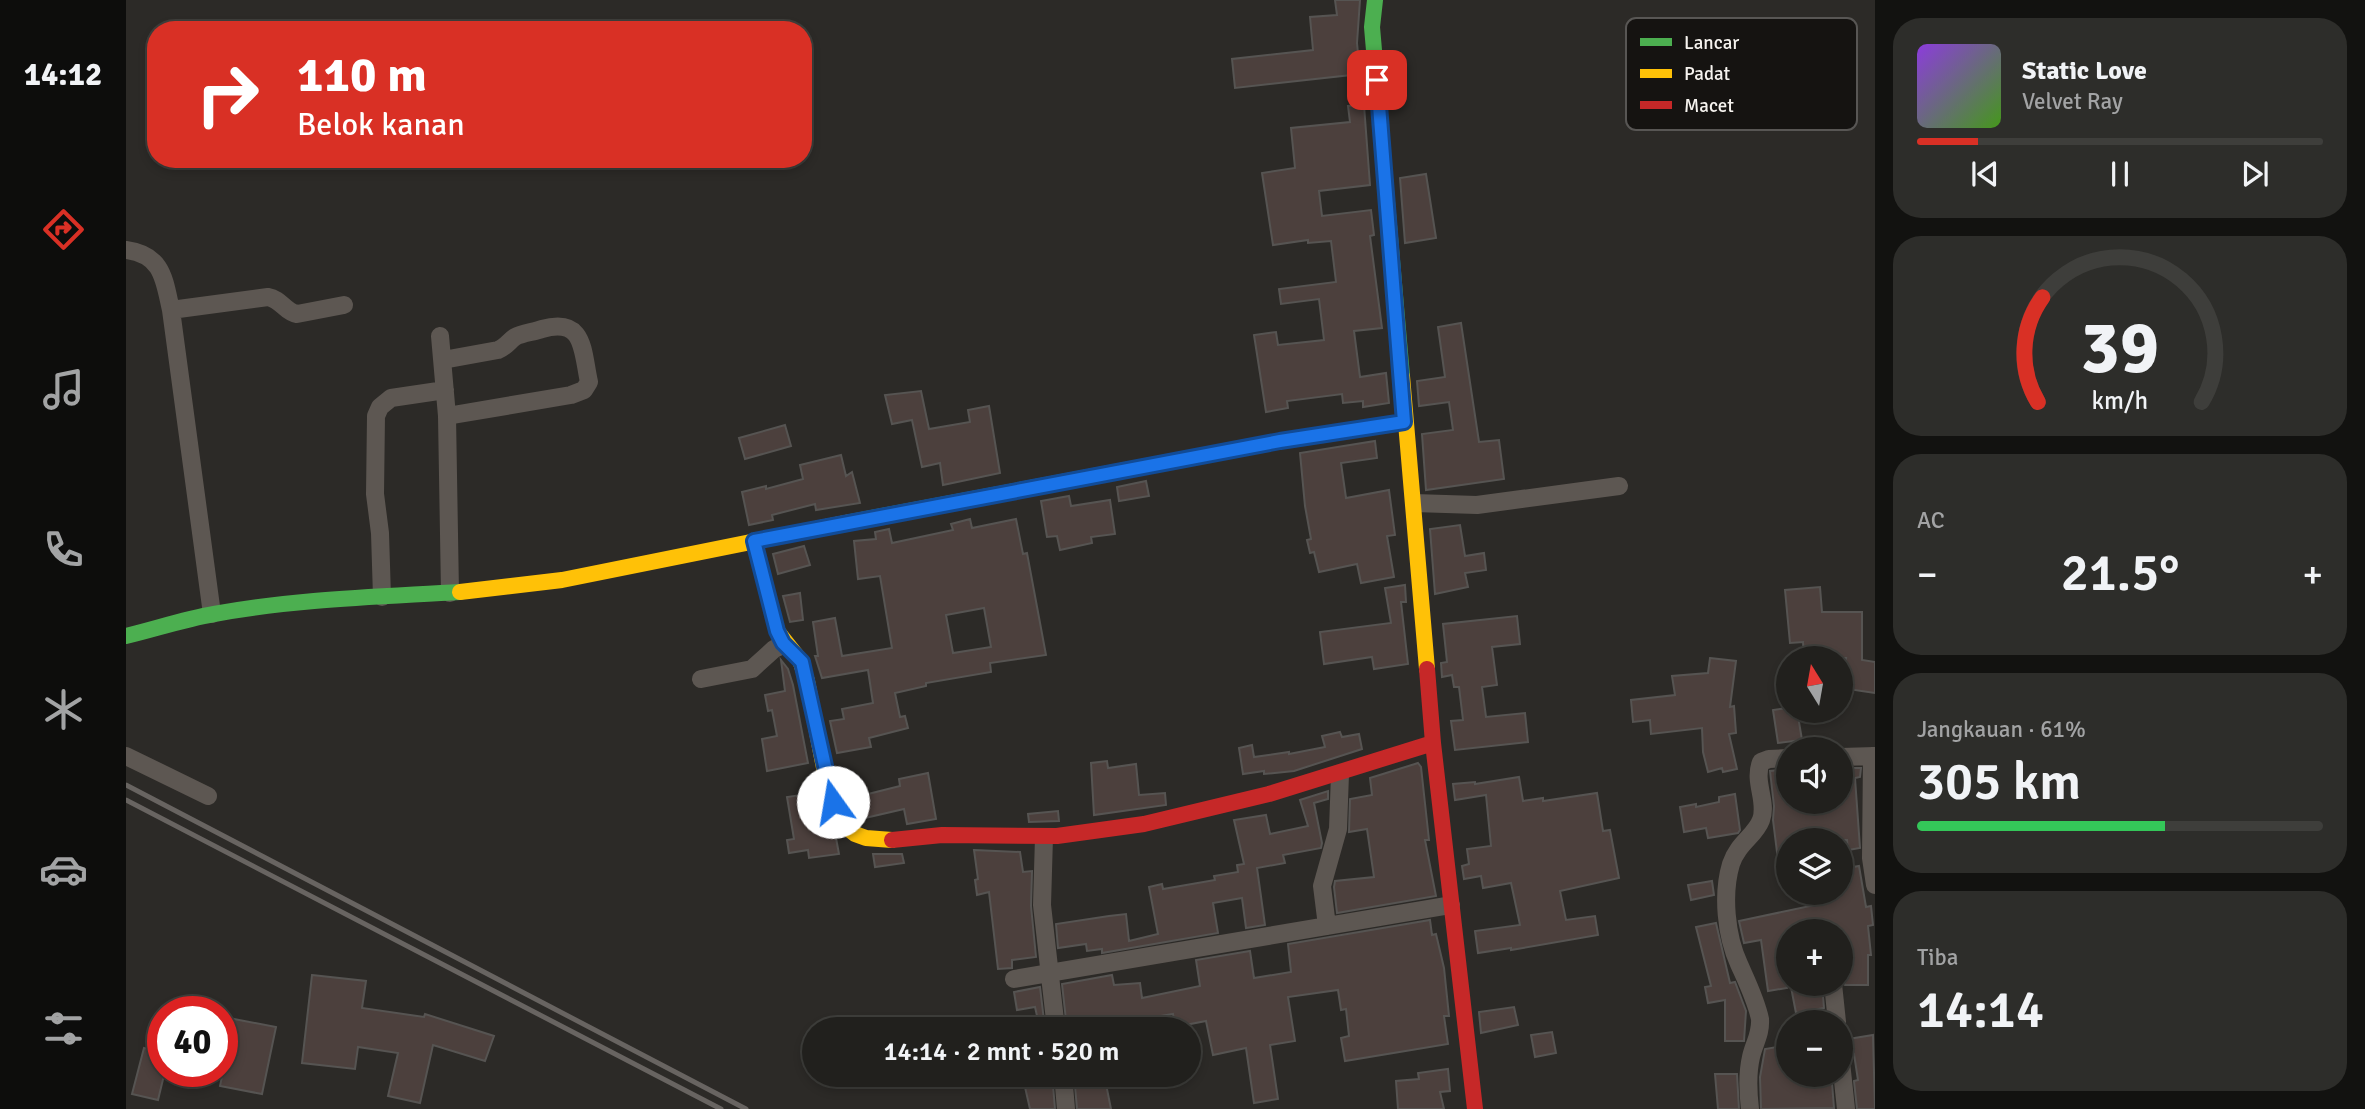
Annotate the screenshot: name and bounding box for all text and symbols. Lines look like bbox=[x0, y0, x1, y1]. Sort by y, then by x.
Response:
legend bbox=[1626, 18, 1857, 130]
text: Lancar bbox=[1684, 31, 1739, 55]
text: 110 m bbox=[297, 45, 427, 105]
icon: right bbox=[182, 49, 273, 140]
pin bbox=[1347, 50, 1407, 110]
text: 14:12 bbox=[24, 55, 102, 94]
text: Static Love bbox=[2022, 55, 2147, 87]
icon: arrive bbox=[1358, 61, 1396, 99]
text: Padat bbox=[1684, 62, 1730, 86]
text: Velvet Ray bbox=[2022, 87, 2123, 116]
text: Macet bbox=[1684, 94, 1734, 118]
text: Belok kanan bbox=[297, 105, 465, 144]
icon: previous bbox=[1966, 155, 2004, 193]
icon: pause bbox=[2101, 155, 2139, 193]
icon: next bbox=[2236, 155, 2274, 193]
icon: directions bbox=[39, 205, 88, 254]
text: 39 bbox=[2081, 305, 2159, 394]
icon: music bbox=[39, 365, 88, 414]
text: km/h bbox=[2092, 385, 2148, 416]
text: AC bbox=[1917, 506, 1945, 535]
icon: phone bbox=[39, 525, 88, 574]
text: 21.5° bbox=[2061, 541, 2179, 605]
text: − bbox=[1917, 551, 1938, 598]
text: + bbox=[2302, 551, 2323, 598]
north arrow bbox=[1776, 646, 1853, 723]
map controls bbox=[1776, 646, 1853, 1087]
icon: climate bbox=[39, 685, 88, 734]
text: Jangkauan · 61% bbox=[1917, 715, 2086, 744]
button: sound bbox=[1776, 737, 1853, 814]
text: 305 km bbox=[1917, 750, 2081, 814]
position arrow bbox=[796, 765, 870, 839]
button: layers bbox=[1776, 828, 1853, 905]
icon: car bbox=[39, 845, 88, 894]
button: + bbox=[1776, 919, 1853, 996]
text: Tiba bbox=[1917, 943, 1958, 972]
text: 14:14 bbox=[1917, 978, 2044, 1042]
speed limit sign: 40 bbox=[147, 996, 238, 1087]
icon: filters bbox=[39, 1004, 88, 1053]
button: − bbox=[1776, 1010, 1853, 1087]
text: 14:14 · 2 mnt · 520 m bbox=[884, 1036, 1119, 1068]

